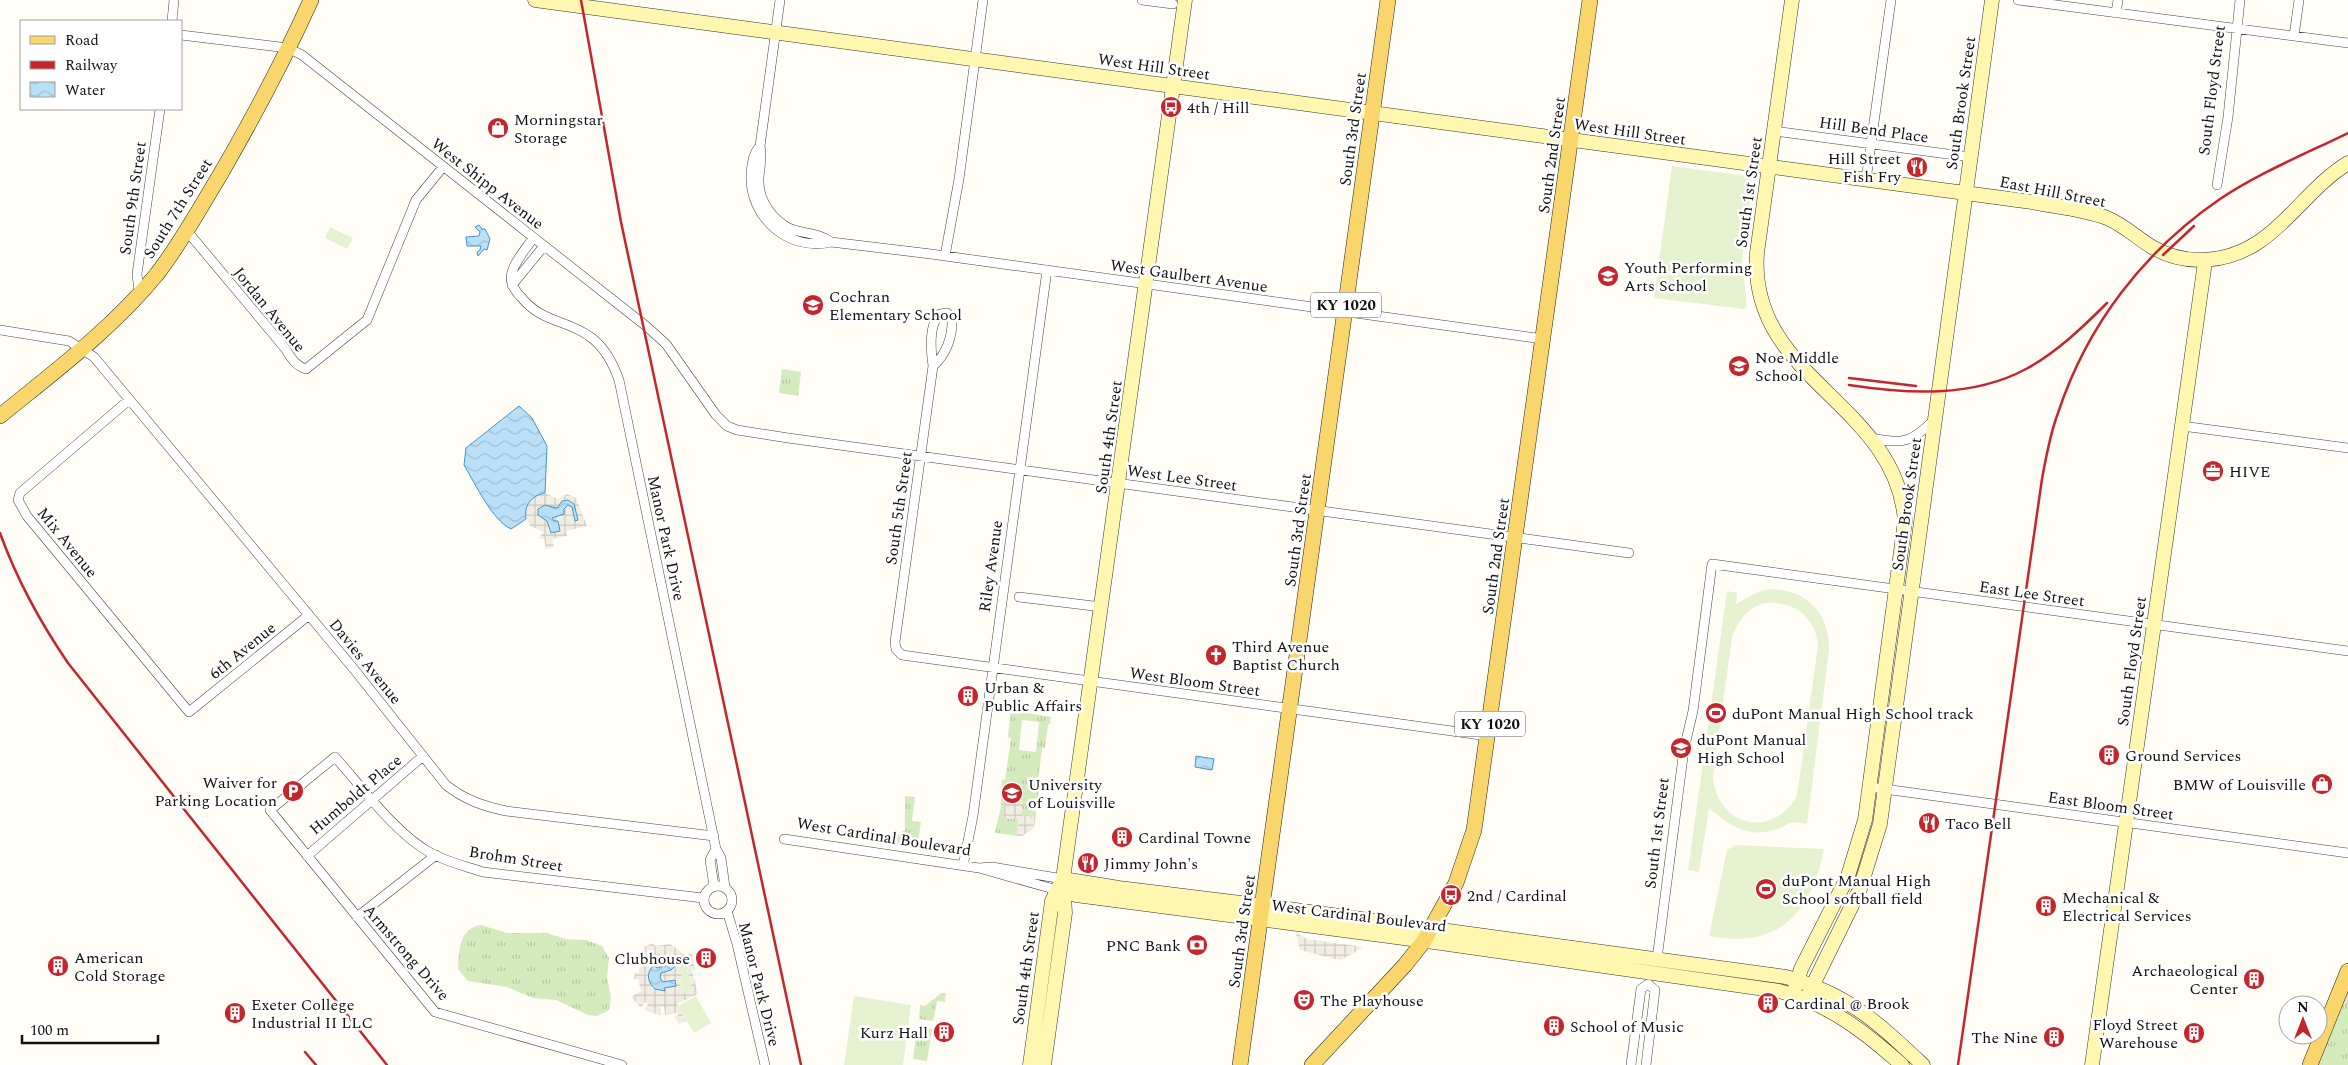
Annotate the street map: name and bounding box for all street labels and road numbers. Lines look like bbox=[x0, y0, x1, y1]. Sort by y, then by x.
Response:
street label: South Floyd Street bbox=[2192, 23, 2232, 157]
street label: South Brook Street bbox=[1940, 35, 1982, 171]
street label: West Hill Street bbox=[1096, 47, 1212, 87]
street label: South 3rd Street bbox=[1333, 70, 1373, 188]
street label: South 2nd Street bbox=[1532, 95, 1572, 215]
street label: Hill Bend Place bbox=[1818, 110, 1930, 150]
street label: West Hill Street bbox=[1572, 112, 1688, 152]
street label: West Shipp Avenue bbox=[426, 132, 549, 235]
street label: South 1st Street bbox=[1729, 135, 1769, 249]
street label: South 9th Street bbox=[113, 140, 153, 256]
street label: South 7th Street bbox=[137, 153, 219, 263]
street label: East Hill Street bbox=[1997, 170, 2108, 214]
street label: West Gaulbert Avenue bbox=[1108, 253, 1269, 299]
street label: Jordan Avenue bbox=[227, 262, 311, 358]
road number: KY 1020 bbox=[1311, 292, 1381, 318]
street label: South 4th Street bbox=[1089, 379, 1129, 495]
street label: South Brook Street bbox=[1886, 436, 1928, 572]
street label: South 5th Street bbox=[879, 450, 919, 566]
street label: West Lee Street bbox=[1125, 458, 1239, 498]
street label: South 3rd Street bbox=[1278, 471, 1318, 589]
street label: Manor Park Drive bbox=[641, 473, 691, 603]
street label: South 2nd Street bbox=[1476, 496, 1516, 616]
street label: Mix Avenue bbox=[31, 502, 103, 583]
street label: Riley Avenue bbox=[973, 519, 1009, 614]
street label: East Lee Street bbox=[1978, 575, 2086, 613]
street label: South Floyd Street bbox=[2111, 594, 2153, 728]
street label: Davies Avenue bbox=[323, 614, 407, 710]
street label: 6th Avenue bbox=[204, 616, 281, 685]
street label: West Bloom Street bbox=[1128, 661, 1262, 703]
road number: KY 1020 bbox=[1455, 712, 1525, 736]
street label: Humboldt Place bbox=[304, 749, 407, 841]
street label: South 1st Street bbox=[1638, 776, 1676, 890]
street label: East Bloom Street bbox=[2046, 785, 2176, 827]
street label: West Cardinal Boulevard bbox=[795, 811, 973, 863]
street label: Brohm Street bbox=[467, 840, 565, 878]
street label: South 3rd Street bbox=[1222, 872, 1262, 990]
street label: West Cardinal Boulevard bbox=[1270, 893, 1448, 939]
street label: Armstrong Drive bbox=[358, 899, 455, 1006]
street label: South 4th Street bbox=[1006, 910, 1046, 1026]
street label: Manor Park Drive bbox=[732, 919, 786, 1049]

